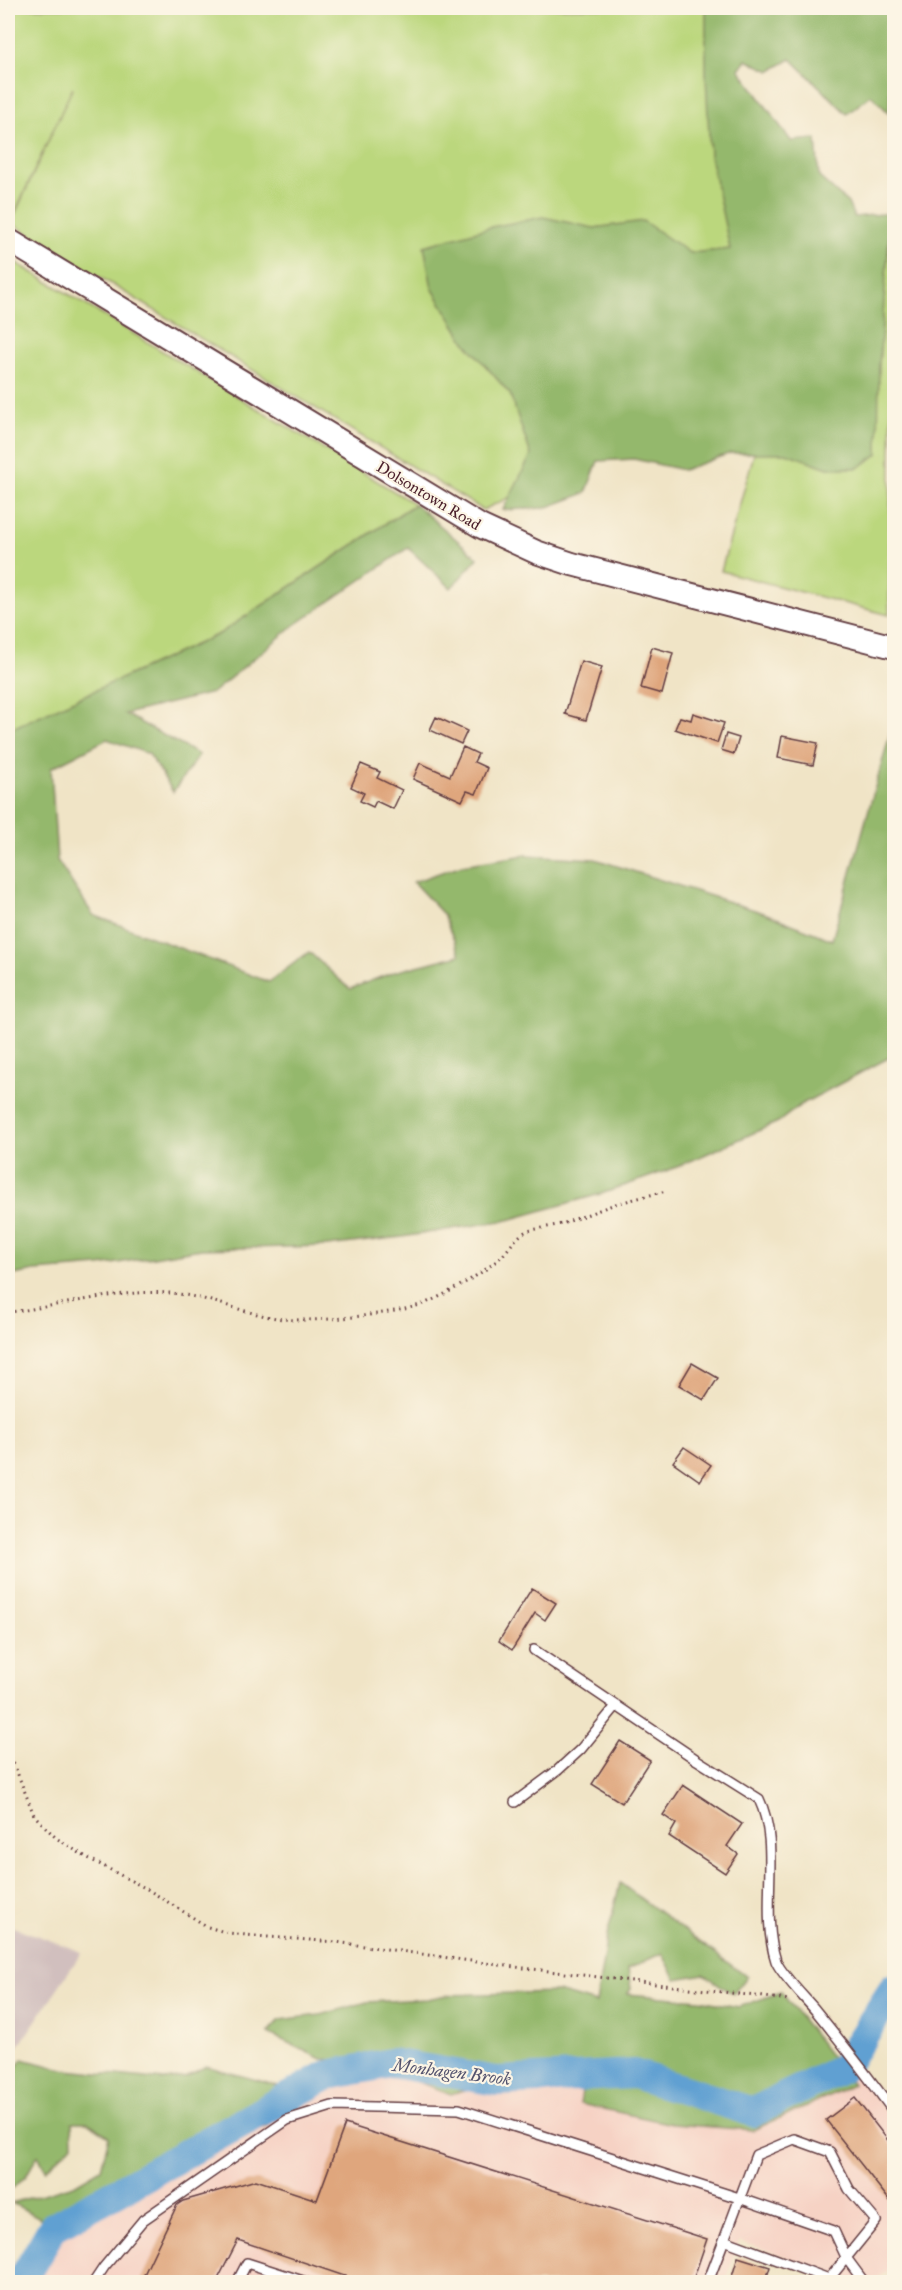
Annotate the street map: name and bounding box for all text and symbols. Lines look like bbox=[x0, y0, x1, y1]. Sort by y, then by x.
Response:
street label: Dolsontown Road bbox=[373, 457, 484, 534]
water label: Monhagen Brook bbox=[390, 2054, 512, 2090]

